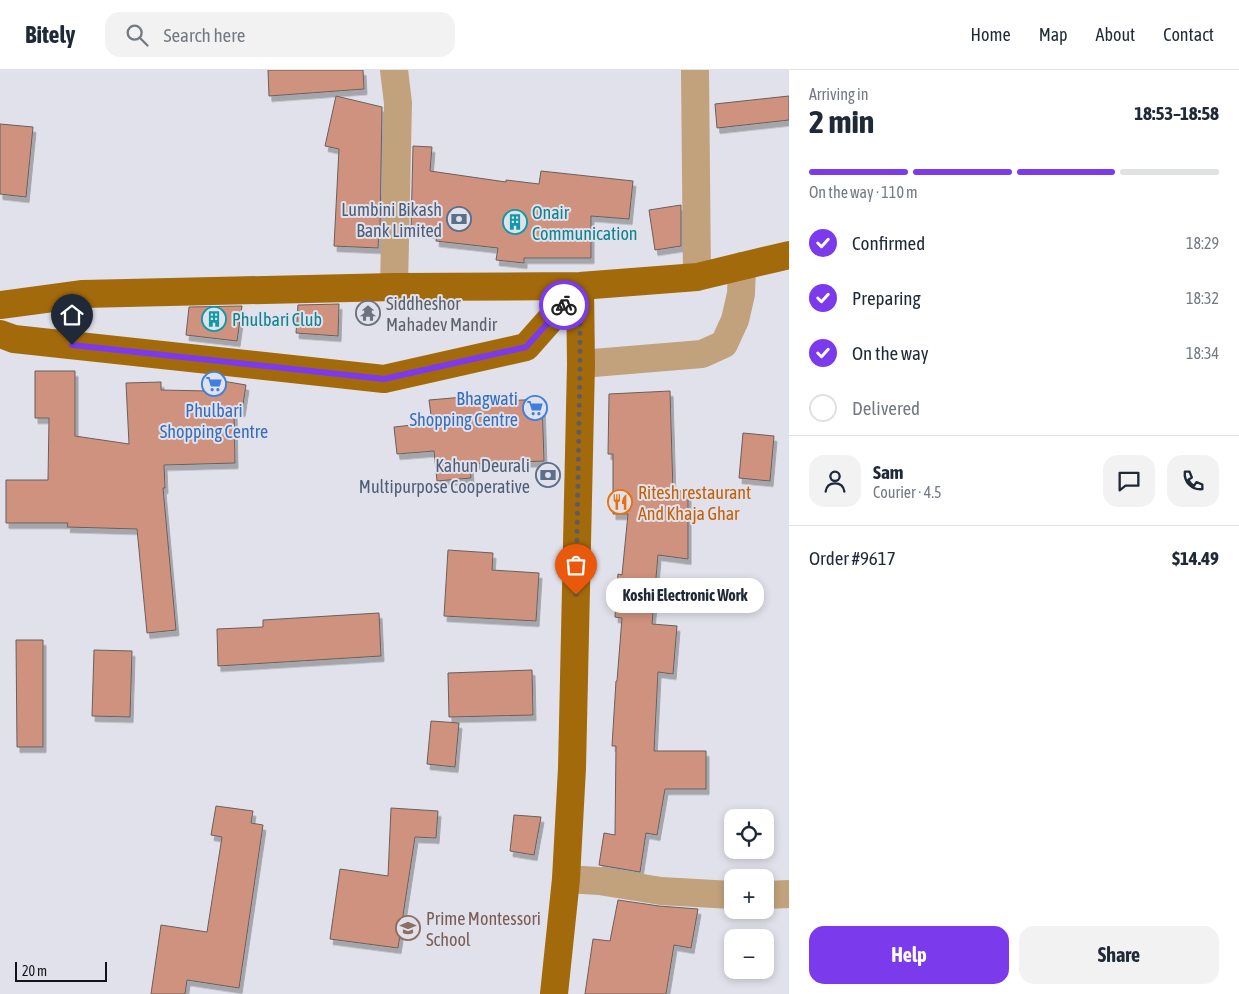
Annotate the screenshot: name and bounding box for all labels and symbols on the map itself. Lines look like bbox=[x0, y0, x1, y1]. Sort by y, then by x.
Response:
place label: Lumbini Bikash Bank Limited bbox=[341, 199, 442, 241]
place label: Onair Communication bbox=[532, 202, 638, 244]
bank icon: Lumbini Bikash Bank Limited bbox=[446, 206, 472, 232]
building icon: Onair Communication bbox=[502, 209, 528, 235]
courier bbox=[539, 280, 589, 330]
place label: Siddheshor Mahadev Mandir bbox=[386, 293, 498, 335]
pin bbox=[51, 294, 93, 345]
temple icon: Siddheshor Mahadev Mandir bbox=[355, 300, 381, 326]
building icon: Phulbari Club bbox=[201, 306, 227, 332]
place label: Phulbari Club bbox=[232, 309, 322, 330]
supermarket icon: Phulbari Shopping Centre bbox=[201, 371, 227, 397]
place label: Bhagwati Shopping Centre bbox=[409, 388, 518, 430]
supermarket icon: Bhagwati Shopping Centre bbox=[522, 395, 548, 421]
place label: Phulbari Shopping Centre bbox=[160, 400, 268, 442]
place label: Kahun Deurali Multipurpose Cooperative bbox=[359, 455, 530, 497]
bank icon: Kahun Deurali Multipurpose Cooperative bbox=[535, 462, 561, 488]
place label: Ritesh restaurant And Khaja Ghar bbox=[638, 482, 751, 524]
restaurant icon: Ritesh restaurant And Khaja Ghar bbox=[607, 489, 633, 515]
pin bbox=[555, 544, 597, 595]
callout: Koshi Electronic Work bbox=[606, 578, 764, 612]
place label: Prime Montessori School bbox=[426, 908, 541, 950]
school or university icon: Prime Montessori School bbox=[395, 915, 421, 941]
scale bar bbox=[15, 959, 108, 982]

